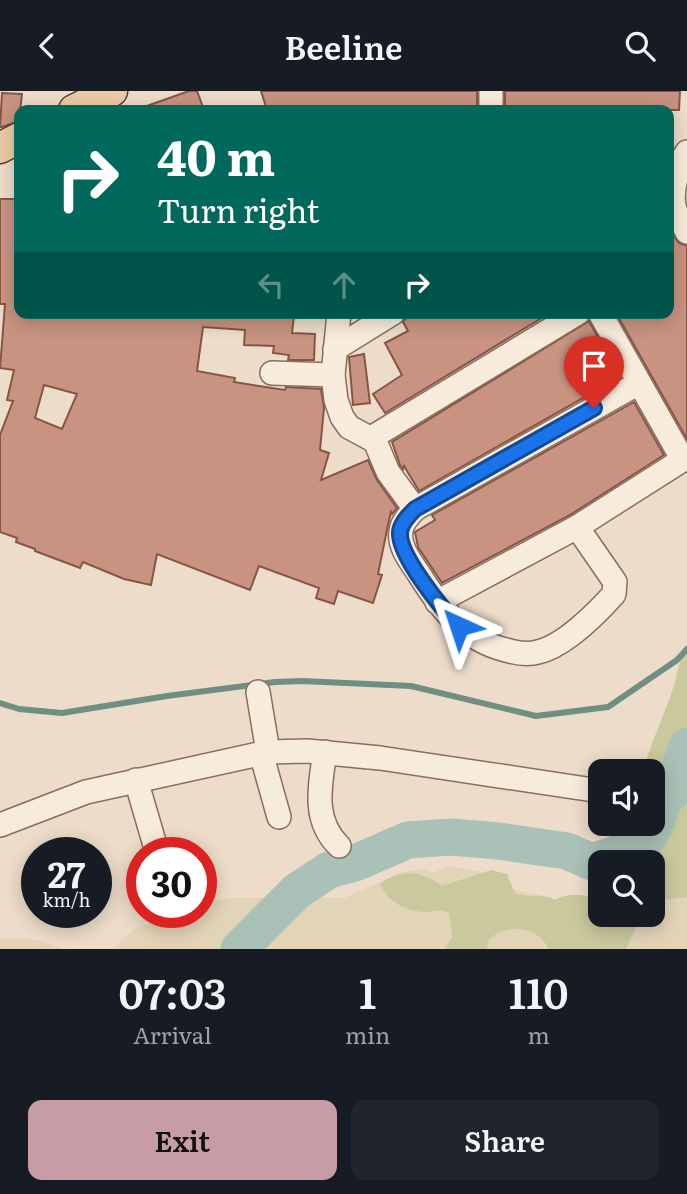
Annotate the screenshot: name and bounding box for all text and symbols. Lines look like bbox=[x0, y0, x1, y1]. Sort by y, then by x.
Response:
text: Beeline bbox=[284, 22, 403, 70]
icon: back bbox=[28, 27, 66, 65]
icon: search bbox=[621, 27, 659, 65]
text: 40 m bbox=[157, 118, 275, 191]
icon: right bbox=[42, 133, 133, 224]
text: Turn right bbox=[157, 185, 319, 233]
icon: left bbox=[252, 266, 290, 304]
icon: ahead bbox=[325, 266, 363, 304]
icon: right bbox=[398, 266, 436, 304]
pin bbox=[564, 336, 624, 408]
icon: arrive bbox=[575, 347, 613, 385]
position arrow bbox=[422, 589, 496, 663]
map controls bbox=[588, 759, 665, 927]
button: sound bbox=[588, 759, 665, 836]
speed limit sign: 30 bbox=[126, 837, 217, 928]
text: 27 bbox=[48, 847, 85, 899]
button: search bbox=[588, 850, 665, 927]
text: km/h bbox=[43, 886, 90, 913]
text: 07:03 bbox=[118, 960, 227, 1022]
text: 1 bbox=[359, 960, 376, 1022]
text: 110 bbox=[509, 960, 568, 1022]
text: Arrival bbox=[133, 1017, 212, 1051]
text: min bbox=[345, 1017, 390, 1051]
text: m bbox=[527, 1017, 550, 1051]
button: Exit bbox=[28, 1100, 337, 1180]
button: Share bbox=[351, 1100, 659, 1180]

